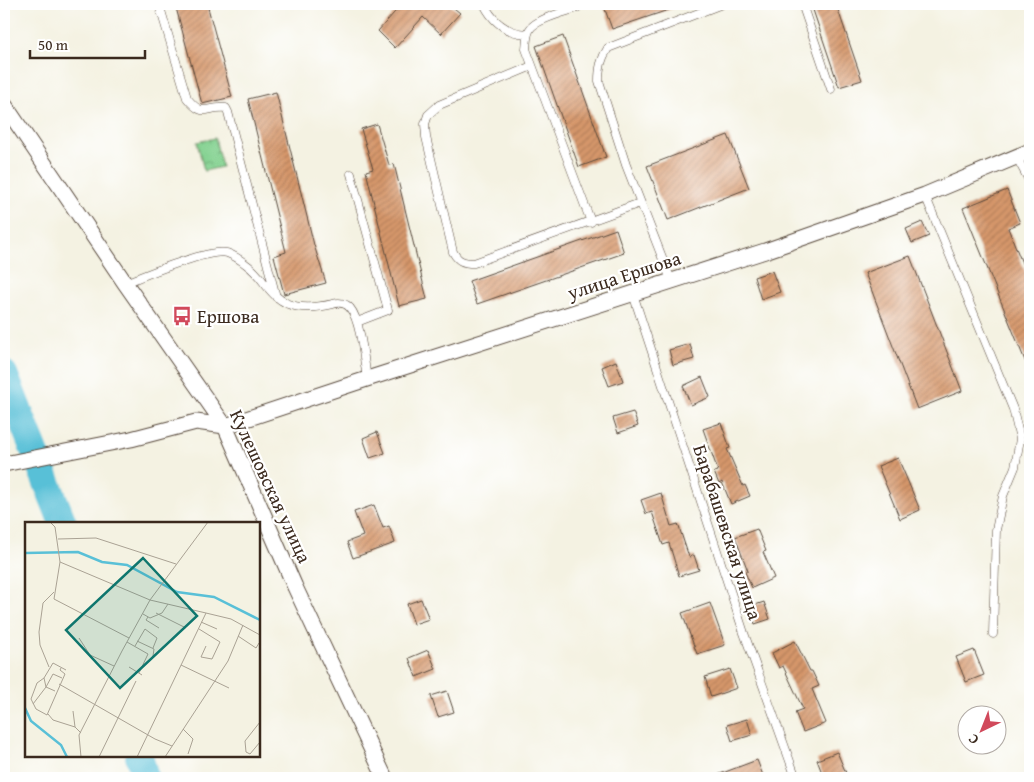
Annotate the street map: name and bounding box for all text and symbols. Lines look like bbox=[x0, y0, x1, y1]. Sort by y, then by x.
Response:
scale bar bbox=[30, 28, 145, 60]
text: 50 m bbox=[38, 34, 69, 55]
street label: улица Ершова bbox=[563, 243, 684, 307]
place label: Ершова bbox=[197, 302, 259, 330]
bus stop icon: Ершова bbox=[171, 305, 193, 327]
street label: Кулешовская улица bbox=[223, 405, 319, 567]
street label: Барабашевская улица bbox=[686, 441, 770, 623]
inset map bbox=[25, 522, 260, 757]
north arrow bbox=[956, 704, 1006, 754]
text: С bbox=[963, 729, 983, 750]

